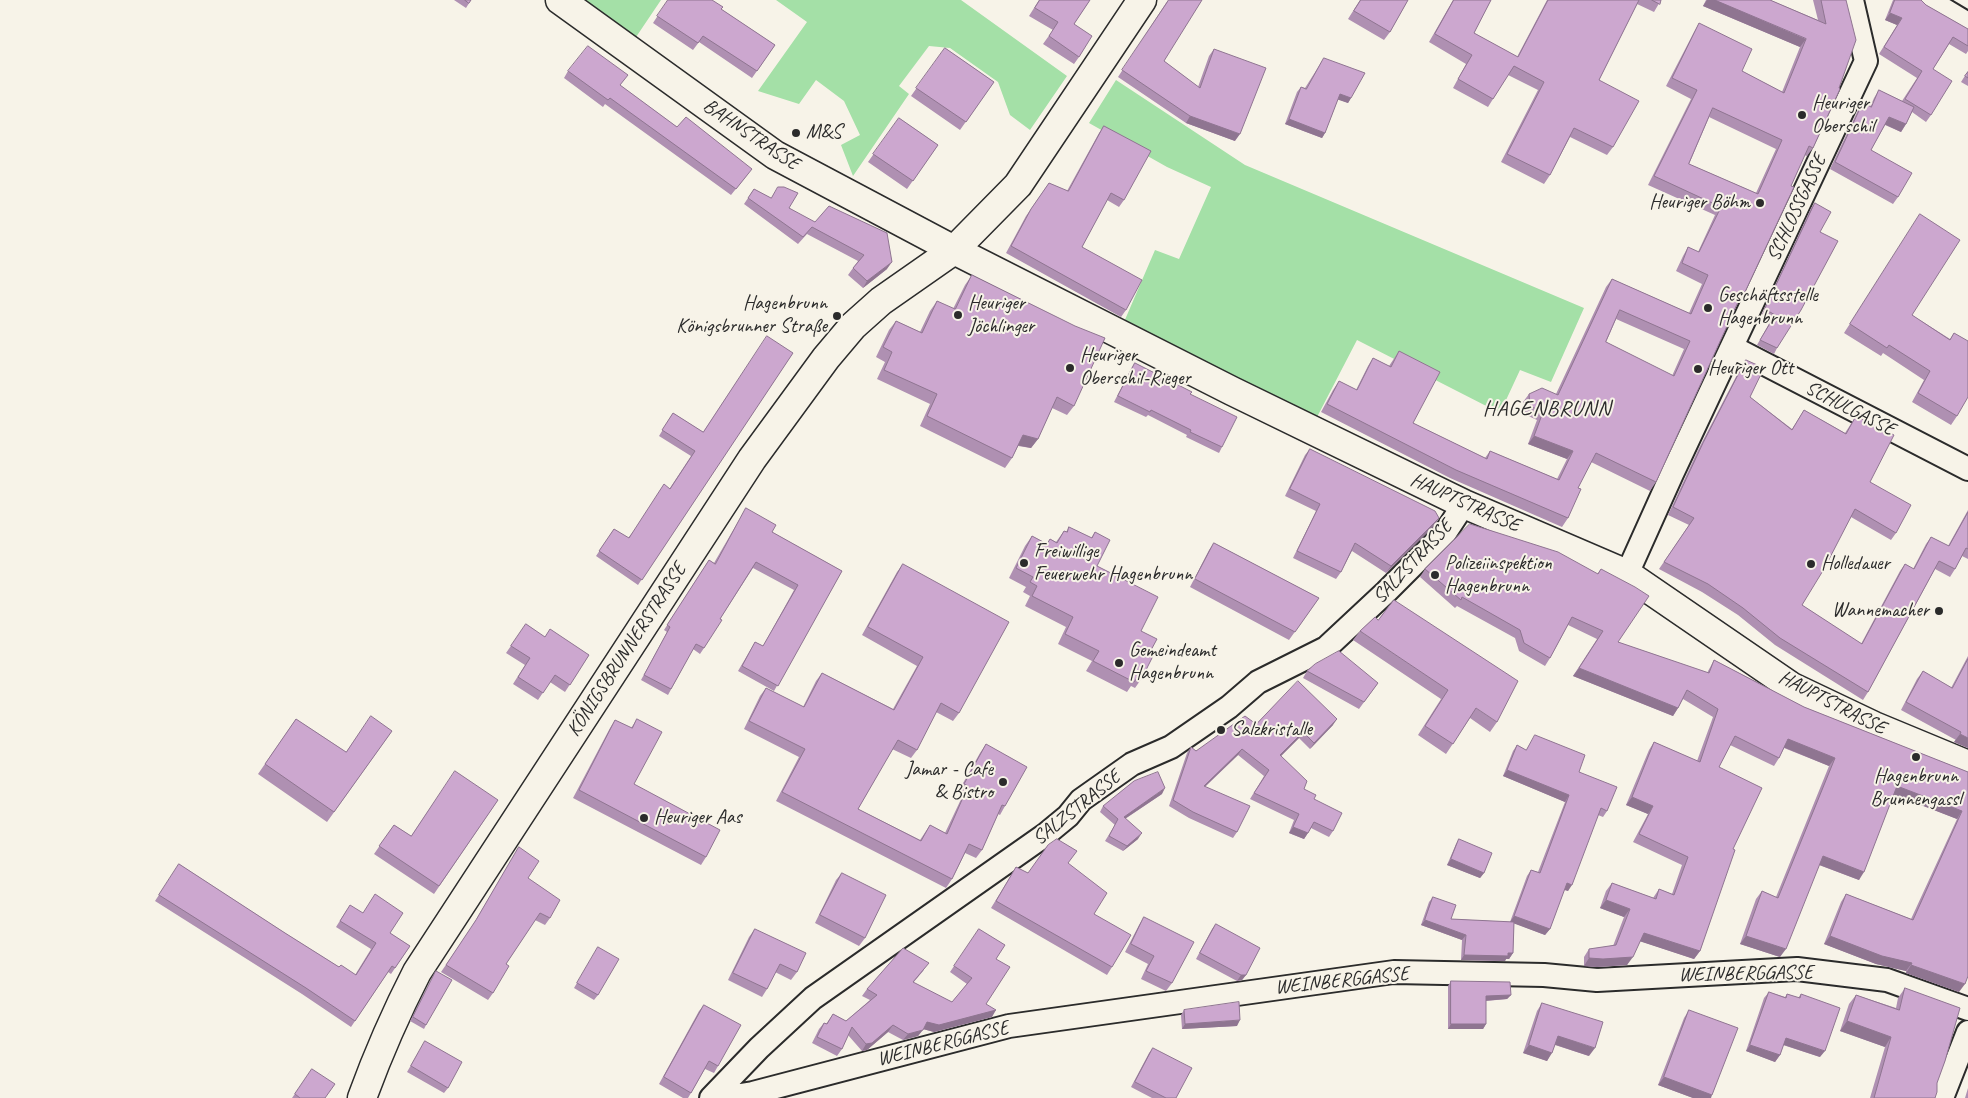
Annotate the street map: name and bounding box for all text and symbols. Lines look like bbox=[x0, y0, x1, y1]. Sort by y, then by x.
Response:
place label: Heuriger Oberschil bbox=[1812, 92, 1874, 139]
street label: BAHNSTRASSE bbox=[698, 94, 804, 176]
marker: Heuriger Oberschil bbox=[1796, 109, 1808, 121]
place label: M&S bbox=[806, 121, 841, 145]
marker: M&S bbox=[790, 127, 802, 139]
street label: SCHLOSSGASSE bbox=[1762, 151, 1832, 265]
place label: Heuriger Böhm bbox=[1649, 191, 1750, 215]
marker: Heuriger Böhm bbox=[1754, 197, 1766, 209]
place label: Geschäftsstelle Hagenbrunn bbox=[1718, 284, 1818, 331]
place label: Hagenbrunn Königsbrunner Straße bbox=[676, 292, 827, 339]
place label: Heuriger Jöchlinger bbox=[968, 292, 1034, 339]
marker: Geschäftsstelle Hagenbrunn bbox=[1702, 302, 1714, 314]
marker: Heuriger Jöchlinger bbox=[952, 309, 964, 321]
marker: Hagenbrunn Königsbrunner Straße bbox=[831, 310, 843, 322]
place label: Heuriger Oberschil-Rieger bbox=[1080, 344, 1191, 391]
place label: Heuriger Ott bbox=[1708, 357, 1793, 381]
marker: Heuriger Oberschil-Rieger bbox=[1064, 362, 1076, 374]
marker: Heuriger Ott bbox=[1692, 363, 1704, 375]
street label: SCHULGASSE bbox=[1801, 376, 1899, 442]
district label: HAGENBRUNN bbox=[1482, 396, 1612, 422]
street label: HAUPTSTRASSE bbox=[1407, 468, 1523, 538]
street label: SALZSTRASSE bbox=[1368, 515, 1458, 609]
place label: Freiwillige Feuerwehr Hagenbrunn bbox=[1034, 540, 1192, 587]
place label: Polizeiinspektion Hagenbrunn bbox=[1445, 552, 1552, 599]
place label: Holledauer bbox=[1821, 552, 1890, 576]
marker: Freiwillige Feuerwehr Hagenbrunn bbox=[1018, 557, 1030, 569]
marker: Holledauer bbox=[1805, 558, 1817, 570]
street label: KÖNIGSBRUNNERSTRASSE bbox=[562, 559, 692, 741]
marker: Polizeiinspektion Hagenbrunn bbox=[1429, 569, 1441, 581]
place label: Wannemacher bbox=[1832, 599, 1929, 623]
marker: Wannemacher bbox=[1933, 605, 1945, 617]
place label: Gemeindeamt Hagenbrunn bbox=[1129, 639, 1216, 686]
marker: Gemeindeamt Hagenbrunn bbox=[1113, 657, 1125, 669]
street label: HAUPTSTRASSE bbox=[1774, 666, 1890, 740]
place label: Salzkristalle bbox=[1231, 718, 1312, 742]
marker: Salzkristalle bbox=[1215, 724, 1227, 736]
marker: Hagenbrunn Brunnengassl bbox=[1910, 751, 1922, 763]
place label: Jamar - Cafe & Bistro bbox=[905, 758, 993, 805]
street label: SALZSTRASSE bbox=[1028, 765, 1126, 851]
place label: Hagenbrunn Brunnengassl bbox=[1871, 765, 1961, 812]
marker: Jamar - Cafe & Bistro bbox=[997, 776, 1009, 788]
place label: Heuriger Aas bbox=[654, 806, 741, 830]
marker: Heuriger Aas bbox=[638, 812, 650, 824]
street label: WEINBERGGASSE bbox=[1679, 961, 1813, 987]
street label: WEINBERGGASSE bbox=[1274, 962, 1410, 1000]
street label: WEINBERGGASSE bbox=[875, 1016, 1011, 1072]

